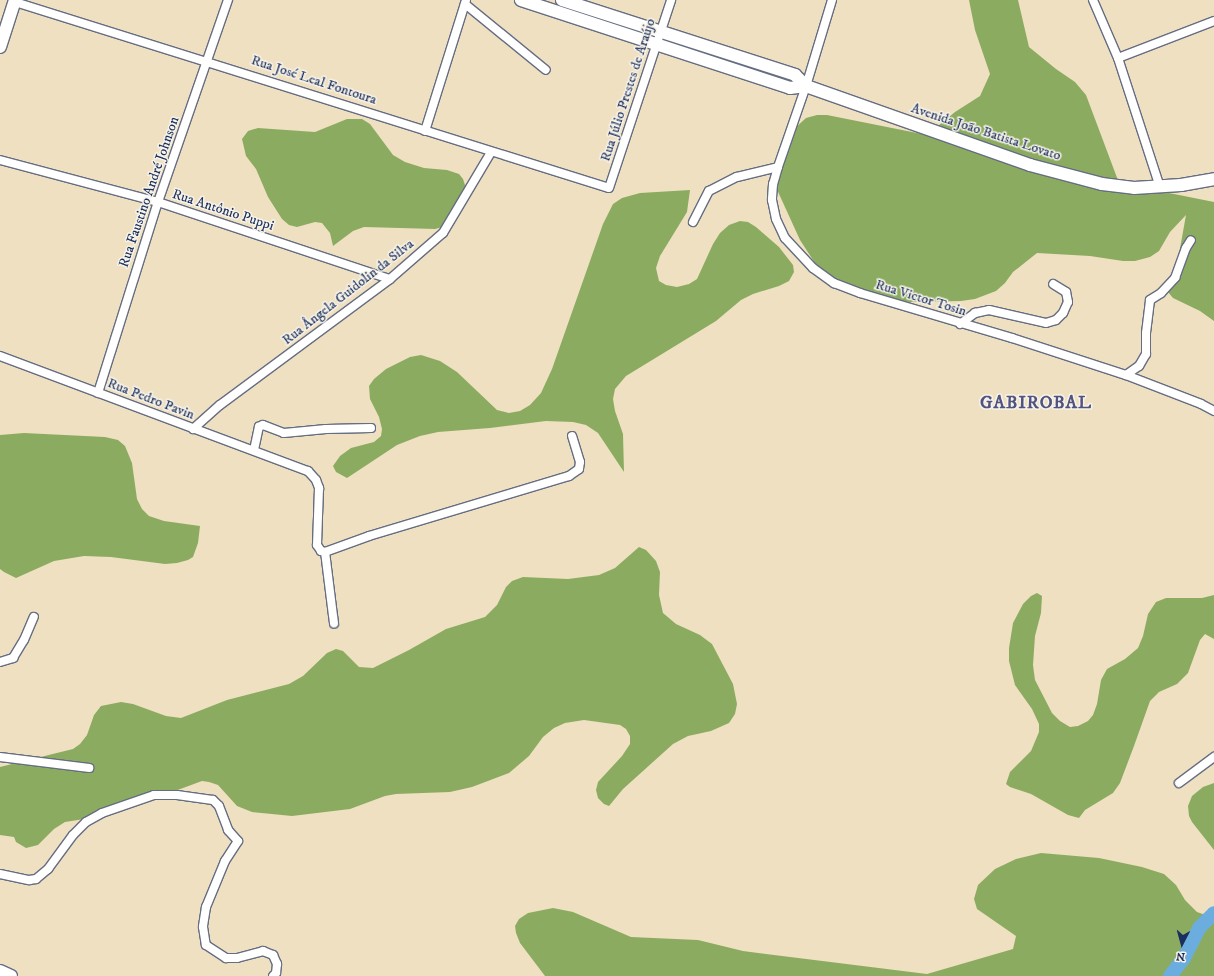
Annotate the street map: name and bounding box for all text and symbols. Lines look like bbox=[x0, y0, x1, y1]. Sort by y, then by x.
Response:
street label: Rua Júlio Prestes de Araújo bbox=[597, 16, 659, 164]
street label: Rua José Leal Fontoura bbox=[249, 52, 379, 108]
street label: Avenida João Batista Lovato bbox=[909, 100, 1063, 164]
street label: Rua Faustino André Johnson bbox=[115, 114, 183, 270]
street label: Rua Antônio Puppi bbox=[170, 186, 276, 234]
street label: Rua Ângela Guidolin da Silva bbox=[279, 235, 417, 349]
street label: Rua Victor Tosin bbox=[873, 276, 969, 320]
street label: Rua Pedro Pavin bbox=[105, 375, 197, 423]
district label: GABIROBAL bbox=[980, 392, 1092, 414]
north arrow bbox=[1162, 924, 1202, 964]
text: N bbox=[1176, 949, 1186, 963]

